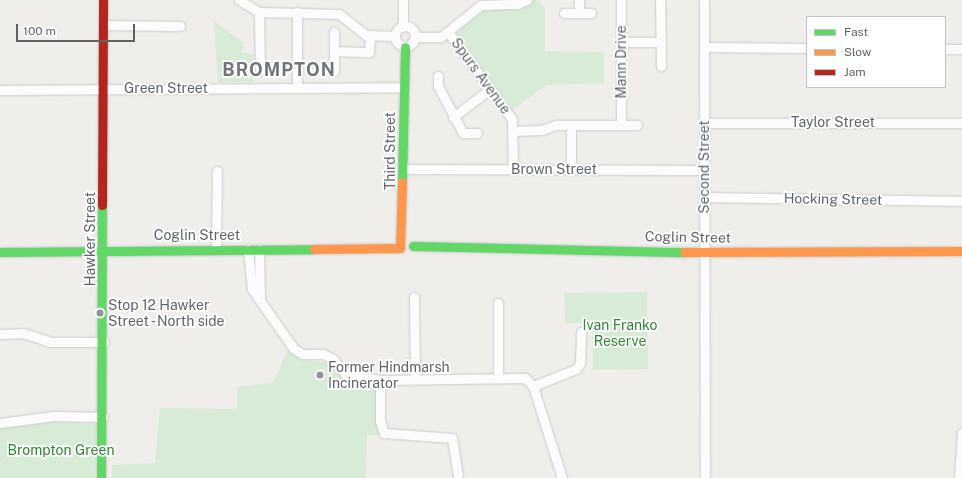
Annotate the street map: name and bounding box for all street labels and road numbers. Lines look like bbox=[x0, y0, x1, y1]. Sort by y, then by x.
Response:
street label: Mann Drive bbox=[613, 25, 629, 99]
street label: Spurs Avenue bbox=[448, 35, 514, 117]
street label: Green Street bbox=[124, 80, 208, 96]
street label: Third Street bbox=[382, 112, 398, 190]
street label: Taylor Street bbox=[791, 114, 875, 130]
street label: Second Street bbox=[696, 120, 712, 214]
street label: Brown Street bbox=[511, 161, 597, 177]
street label: Hocking Street bbox=[784, 190, 882, 208]
street label: Hawker Street bbox=[82, 192, 98, 286]
street label: Coglin Street bbox=[154, 227, 240, 243]
street label: Coglin Street bbox=[645, 228, 731, 246]

